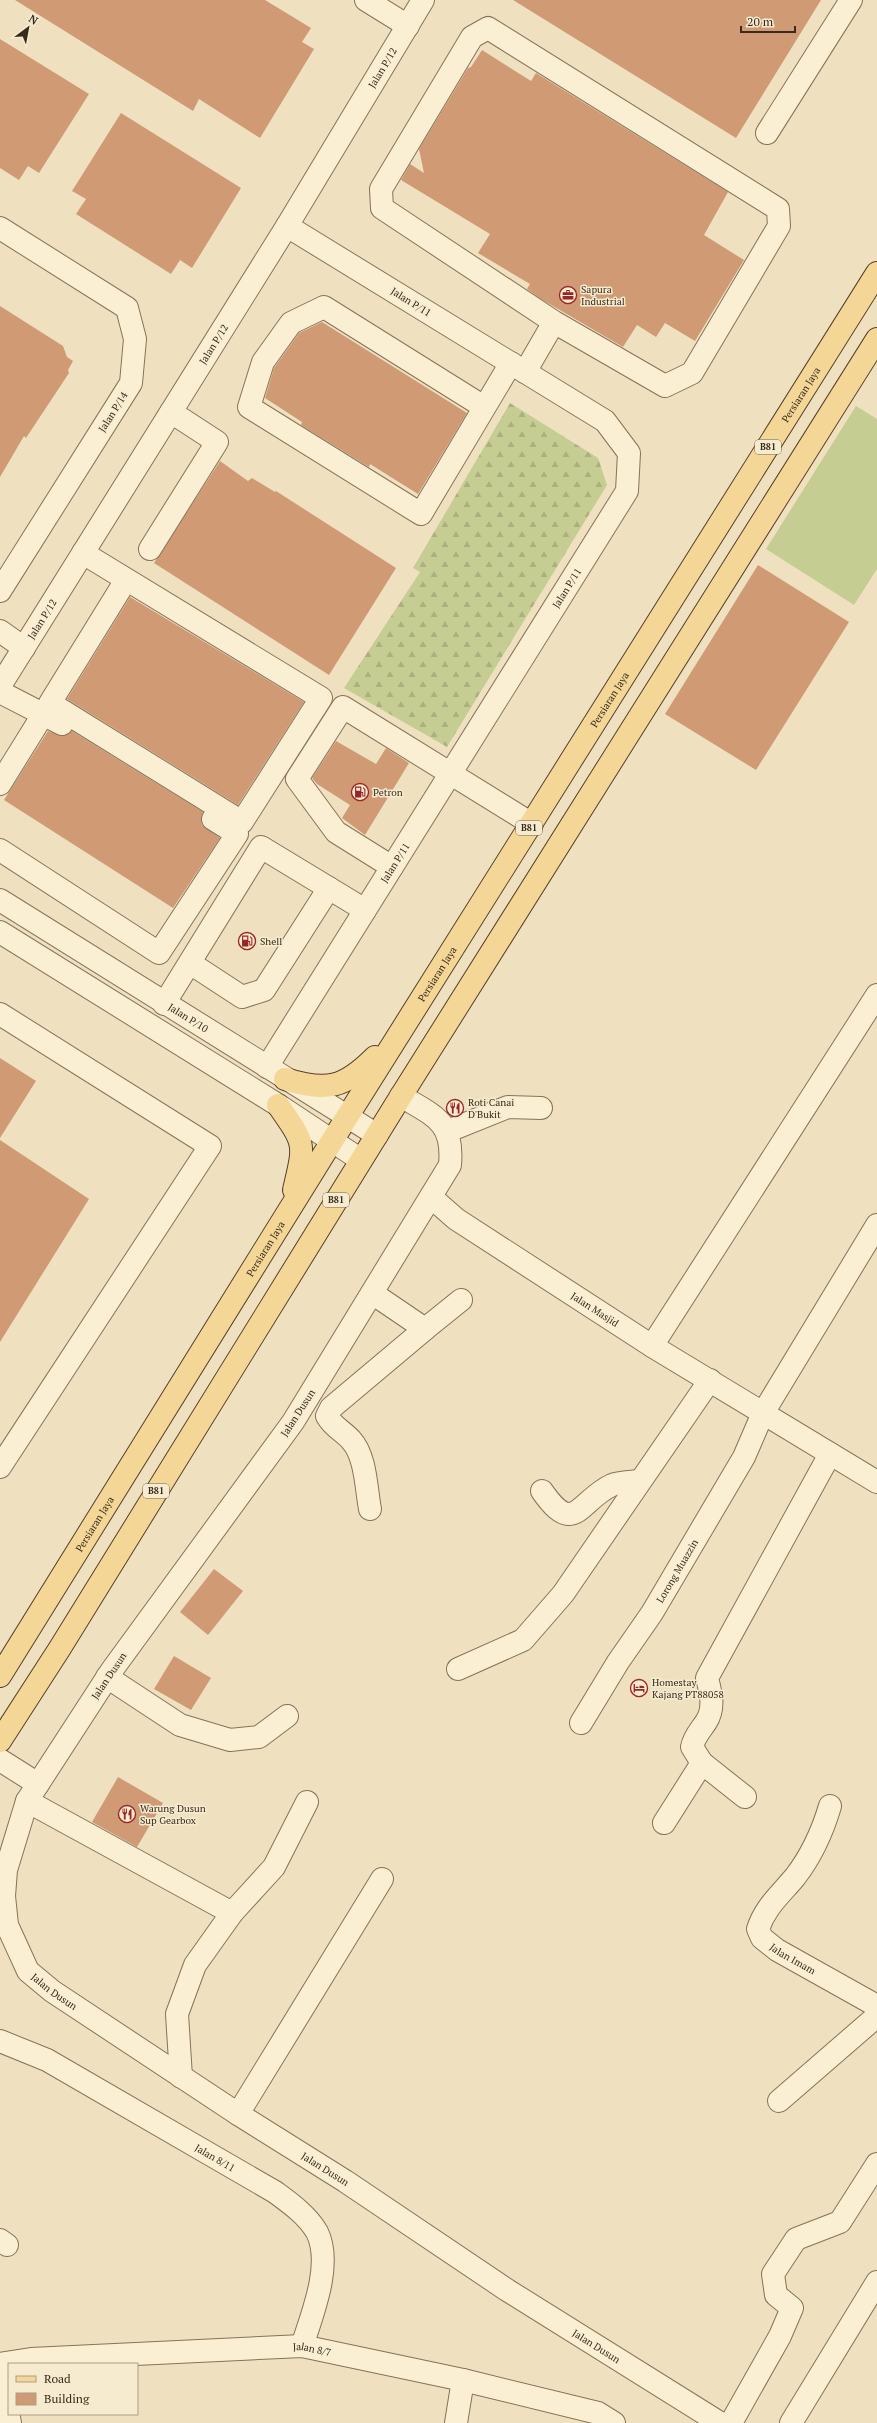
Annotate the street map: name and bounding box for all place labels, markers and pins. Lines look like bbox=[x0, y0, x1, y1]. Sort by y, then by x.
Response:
place label: Sapura Industrial bbox=[581, 283, 625, 308]
office icon: Sapura Industrial bbox=[558, 285, 578, 305]
fuel station icon: Petron bbox=[350, 782, 370, 802]
place label: Petron bbox=[373, 786, 403, 799]
fuel station icon: Shell bbox=[237, 931, 257, 951]
place label: Shell bbox=[260, 935, 282, 948]
place label: Roti Canai D'Bukit bbox=[468, 1096, 514, 1121]
restaurant icon: Roti Canai D'Bukit bbox=[445, 1098, 465, 1118]
place label: Homestay Kajang PT88058 bbox=[652, 1676, 724, 1701]
hotel icon: Homestay Kajang PT88058 bbox=[629, 1678, 649, 1698]
place label: Warung Dusun Sup Gearbox bbox=[140, 1802, 206, 1827]
restaurant icon: Warung Dusun Sup Gearbox bbox=[117, 1804, 137, 1824]

